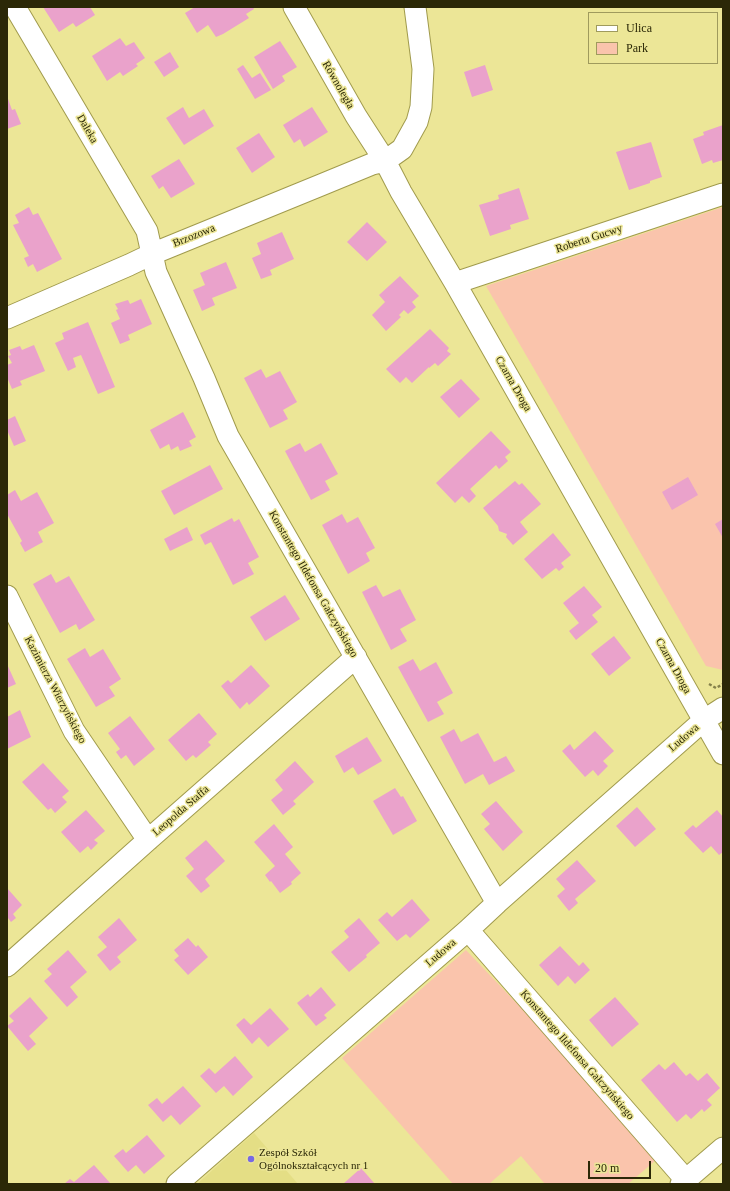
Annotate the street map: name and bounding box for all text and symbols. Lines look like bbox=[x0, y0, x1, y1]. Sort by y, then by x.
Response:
legend bbox=[588, 12, 718, 64]
text: Ulica bbox=[626, 21, 652, 35]
text: Park bbox=[626, 41, 648, 55]
street label: Równoległa bbox=[319, 59, 357, 111]
street label: Daleka bbox=[73, 112, 101, 146]
street label: Brzozowa bbox=[171, 222, 217, 250]
street label: Roberta Gucwy bbox=[554, 222, 624, 256]
street label: Czarna Droga bbox=[492, 354, 534, 414]
street label: Konstantego Ildefonsa Gałczyńskiego bbox=[265, 508, 361, 660]
street label: Kazimierza Wierzyńskiego bbox=[21, 634, 89, 746]
street label: Czarna Droga bbox=[652, 636, 694, 696]
street label: Ludowa bbox=[666, 721, 702, 755]
street label: Leopolda Staffa bbox=[150, 783, 212, 839]
street label: Ludowa bbox=[423, 936, 459, 970]
street label: Konstantego Ildefonsa Gałczyńskiego bbox=[517, 988, 637, 1122]
place label: Zespół Szkół Ogólnokształcących nr 1 bbox=[259, 1146, 368, 1172]
scale bar bbox=[590, 1153, 653, 1179]
marker: Zespół Szkół Ogólnokształcących nr 1 bbox=[246, 1154, 256, 1164]
text: 20 m bbox=[595, 1161, 619, 1175]

